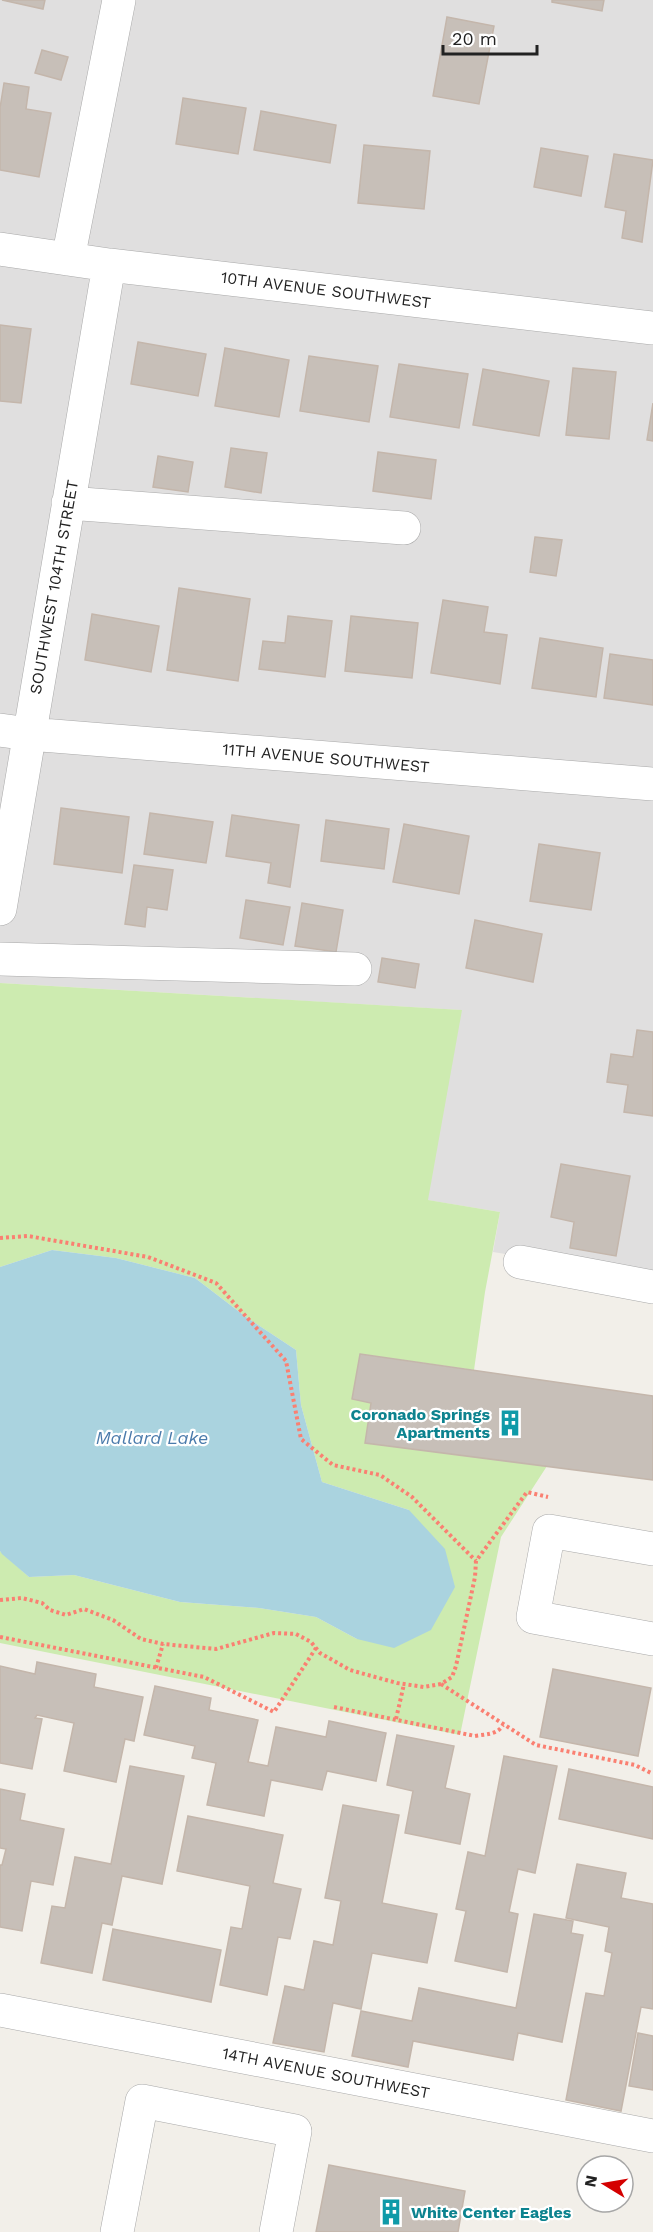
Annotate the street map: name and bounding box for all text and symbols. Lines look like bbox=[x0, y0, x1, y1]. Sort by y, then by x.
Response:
scale bar bbox=[443, 18, 538, 56]
text: 20 m bbox=[452, 28, 497, 49]
street label: 10TH AVENUE SOUTHWEST bbox=[220, 268, 432, 312]
street label: SOUTHWEST 104TH STREET bbox=[26, 478, 82, 696]
street label: 11TH AVENUE SOUTHWEST bbox=[222, 739, 431, 777]
place label: Coronado Springs Apartments bbox=[351, 1405, 490, 1442]
building icon: Coronado Springs Apartments bbox=[495, 1408, 525, 1438]
water label: Mallard Lake bbox=[96, 1427, 208, 1448]
street label: 14TH AVENUE SOUTHWEST bbox=[221, 2044, 432, 2102]
north arrow bbox=[575, 2154, 635, 2214]
text: N bbox=[580, 2174, 601, 2189]
building icon: White Center Eagles bbox=[376, 2197, 406, 2227]
place label: White Center Eagles bbox=[411, 2203, 572, 2222]

